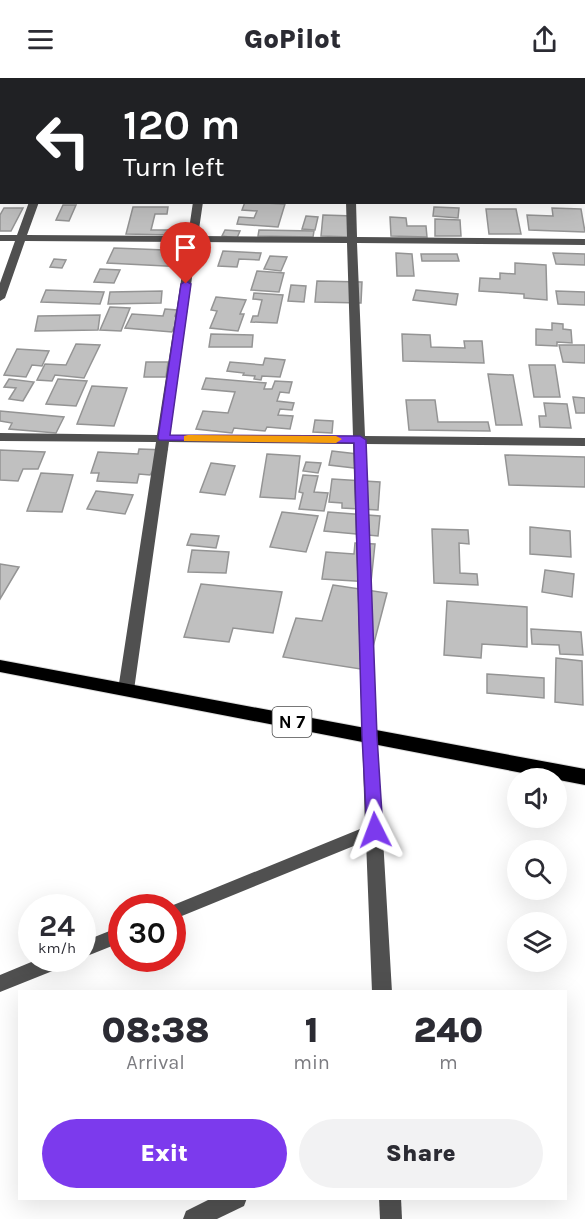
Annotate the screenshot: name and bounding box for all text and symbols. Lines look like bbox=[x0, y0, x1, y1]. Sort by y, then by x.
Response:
icon: menu bbox=[24, 23, 57, 56]
text: GoPilot bbox=[244, 23, 341, 55]
icon: share bbox=[528, 23, 561, 56]
text: 120 m bbox=[123, 100, 240, 150]
icon: left bbox=[24, 102, 102, 180]
text: Turn left bbox=[123, 151, 224, 183]
pin bbox=[160, 222, 211, 284]
icon: arrive bbox=[169, 231, 202, 264]
road number: N 7 bbox=[272, 707, 312, 737]
map controls bbox=[507, 768, 567, 972]
button: sound bbox=[507, 768, 567, 828]
position arrow bbox=[343, 798, 407, 862]
button: search bbox=[507, 840, 567, 900]
speed limit sign: 30 bbox=[108, 894, 186, 972]
text: 24 bbox=[39, 908, 75, 944]
button: layers bbox=[507, 912, 567, 972]
text: km/h bbox=[38, 939, 76, 957]
text: 08:38 bbox=[102, 1009, 210, 1051]
text: 1 bbox=[305, 1009, 318, 1051]
text: 240 bbox=[414, 1009, 483, 1051]
text: Arrival bbox=[126, 1051, 185, 1074]
text: min bbox=[293, 1051, 330, 1074]
text: m bbox=[439, 1051, 458, 1074]
button: Exit bbox=[42, 1119, 287, 1188]
button: Share bbox=[299, 1119, 543, 1188]

